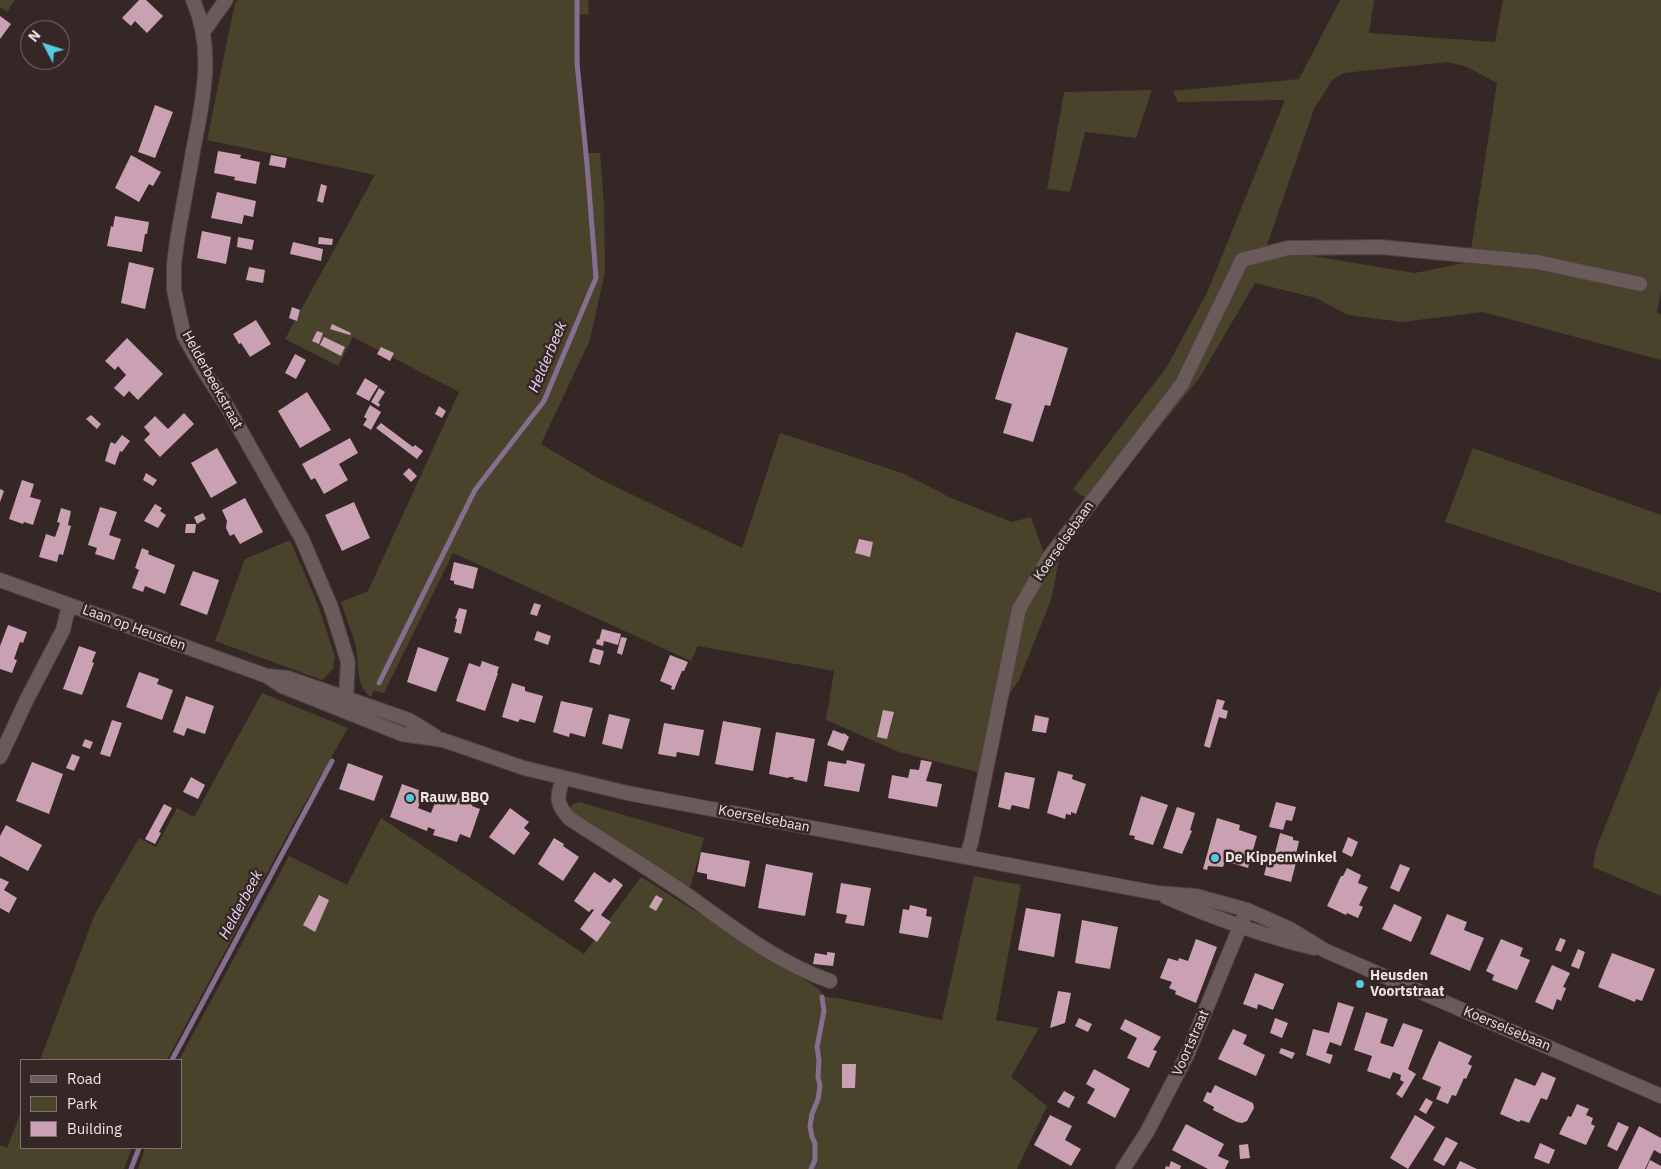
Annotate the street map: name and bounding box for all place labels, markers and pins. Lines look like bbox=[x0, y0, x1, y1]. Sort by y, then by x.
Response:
place label: Rauw BBQ bbox=[420, 790, 489, 806]
marker: Rauw BBQ bbox=[404, 792, 416, 804]
place label: De Kippenwinkel bbox=[1225, 850, 1337, 866]
marker: De Kippenwinkel bbox=[1209, 852, 1221, 864]
place label: Heusden Voortstraat bbox=[1370, 968, 1444, 1000]
marker: Heusden Voortstraat bbox=[1354, 978, 1366, 990]

